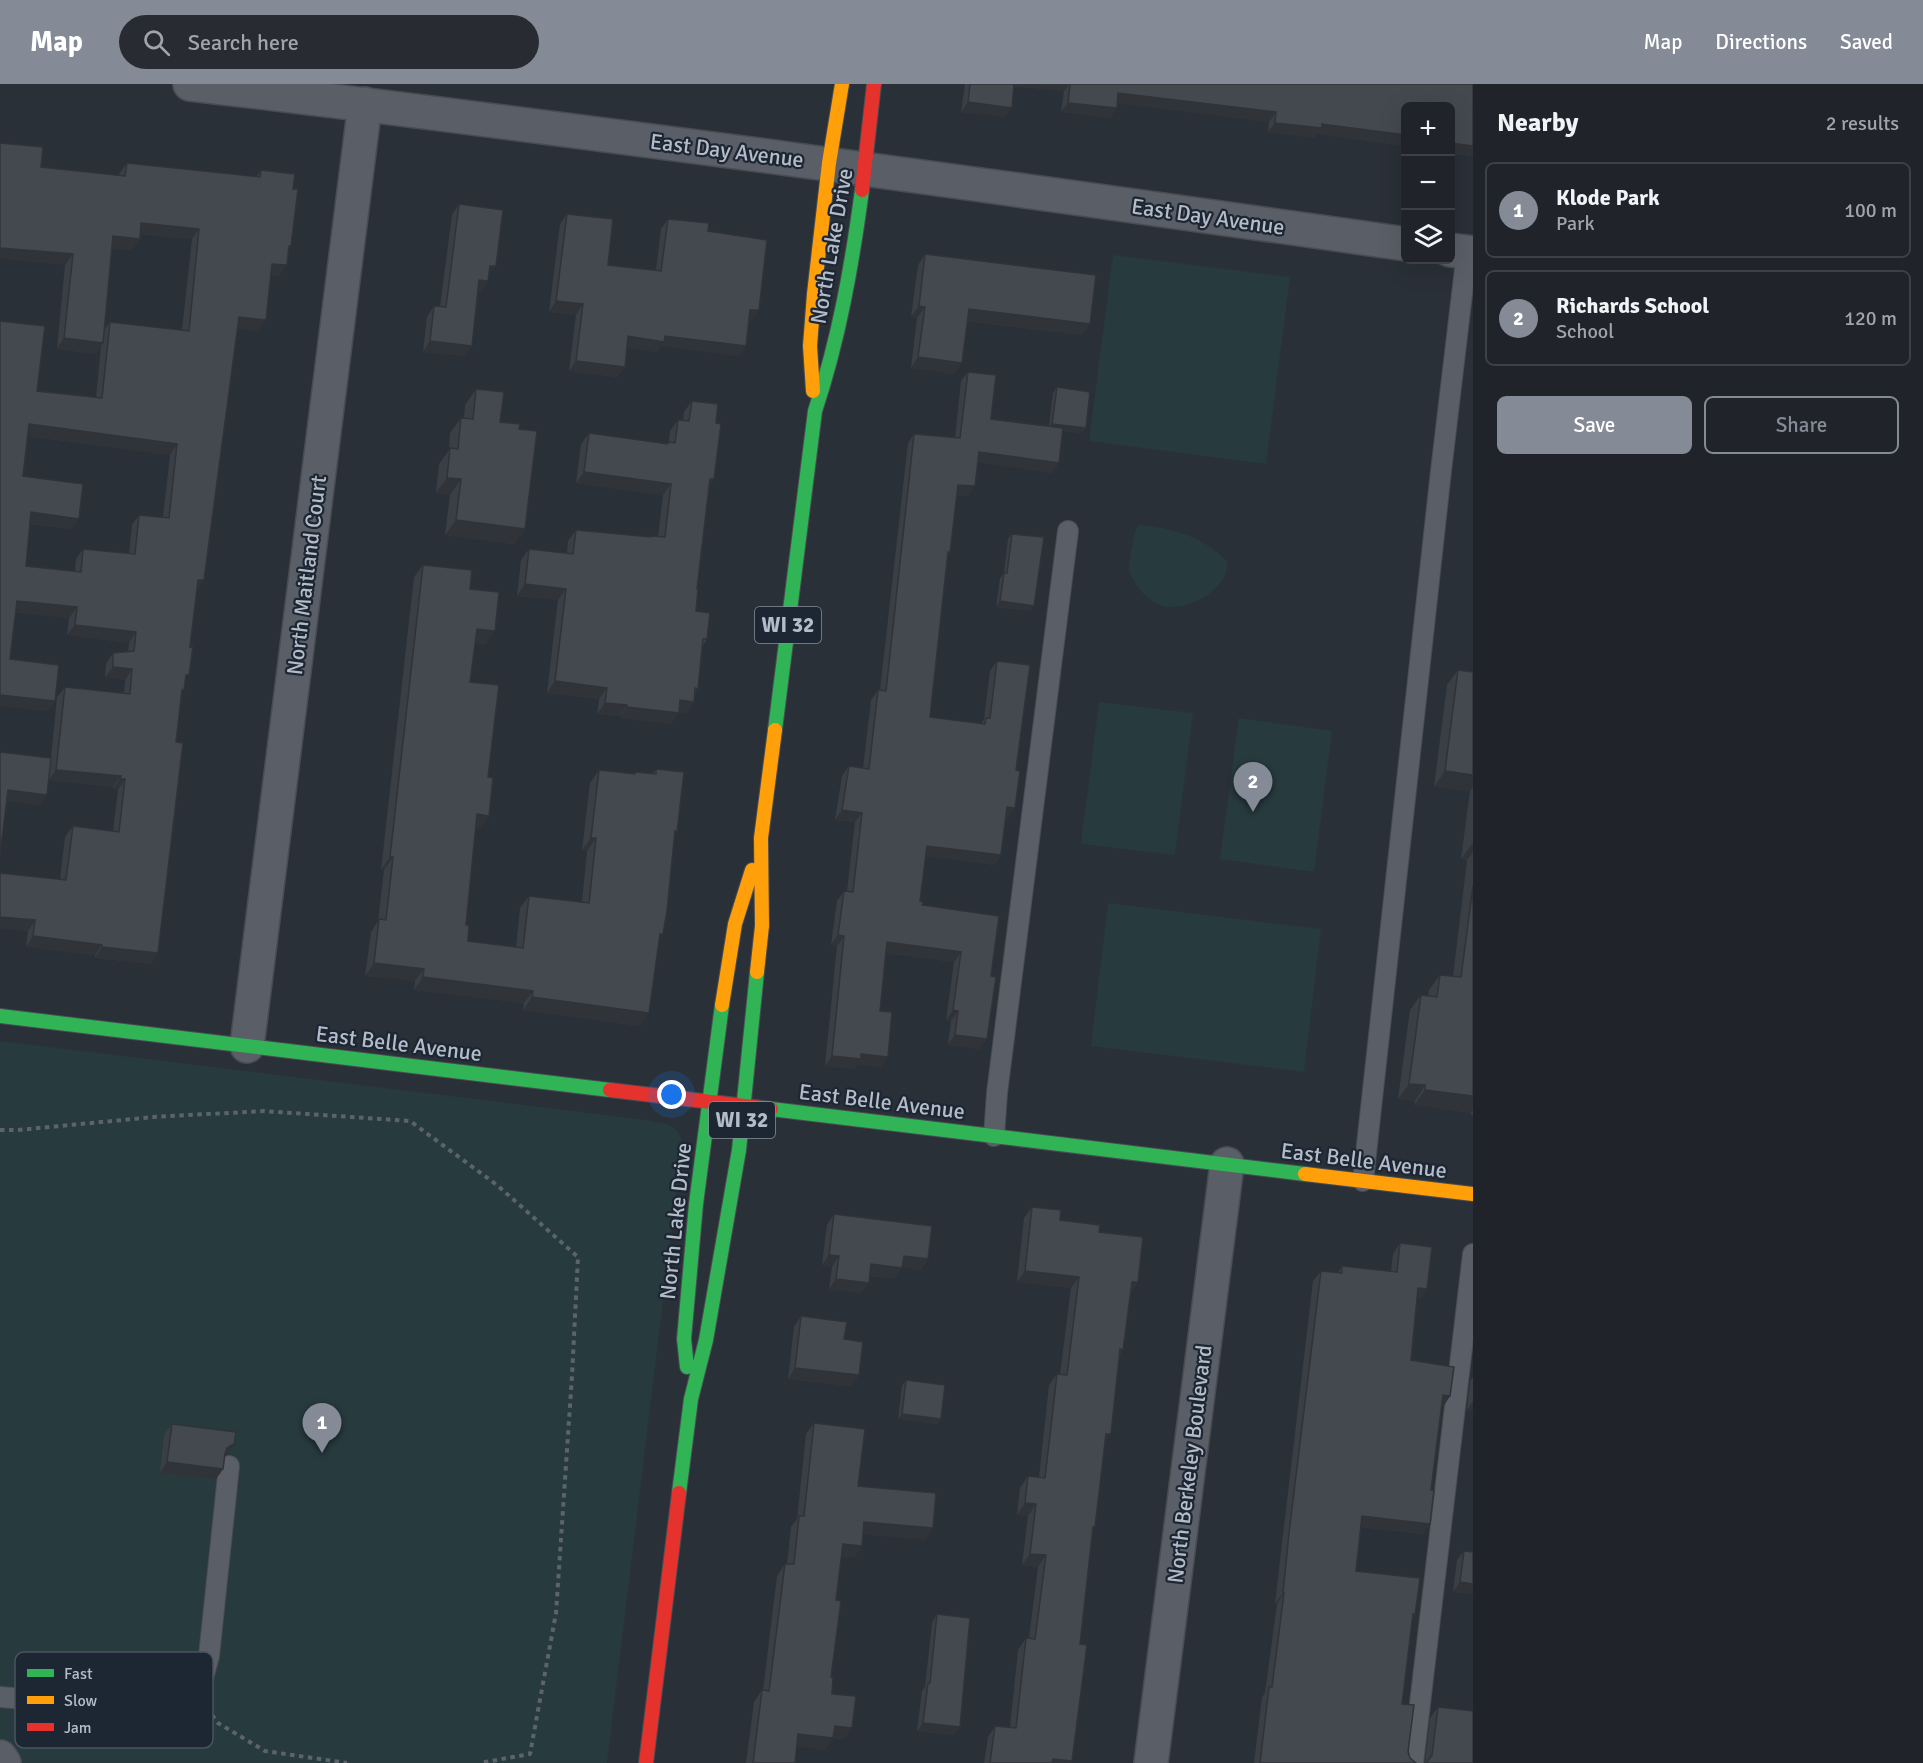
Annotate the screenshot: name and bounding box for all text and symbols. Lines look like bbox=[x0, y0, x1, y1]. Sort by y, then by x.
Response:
search box bbox=[119, 15, 539, 69]
text: Map bbox=[30, 25, 83, 59]
icon: search bbox=[140, 26, 173, 59]
text: Search here bbox=[188, 29, 299, 56]
text: Map bbox=[1644, 29, 1682, 55]
text: Directions bbox=[1715, 29, 1807, 55]
text: Saved bbox=[1840, 29, 1893, 55]
map controls bbox=[1401, 102, 1455, 264]
button: + bbox=[1401, 102, 1455, 156]
text: Nearby bbox=[1497, 107, 1578, 139]
text: 2 results bbox=[1826, 111, 1899, 136]
street label: East Day Avenue bbox=[649, 128, 805, 173]
button: − bbox=[1401, 156, 1455, 210]
street label: North Lake Drive bbox=[805, 166, 858, 326]
text: Klode Park bbox=[1556, 184, 1659, 211]
street label: East Day Avenue bbox=[1130, 192, 1286, 241]
text: 1 bbox=[1513, 198, 1524, 223]
text: 100 m bbox=[1844, 198, 1897, 223]
button: layers bbox=[1401, 210, 1455, 264]
text: Park bbox=[1556, 211, 1594, 236]
text: Richards School bbox=[1556, 292, 1709, 319]
text: 2 bbox=[1513, 306, 1524, 331]
text: 120 m bbox=[1844, 306, 1897, 331]
text: School bbox=[1556, 319, 1614, 344]
button: Save bbox=[1497, 396, 1692, 454]
button: Share bbox=[1704, 396, 1899, 454]
street label: North Maitland Court bbox=[281, 473, 332, 676]
road number: WI 32 bbox=[755, 607, 821, 643]
pin: 2 bbox=[1234, 762, 1272, 812]
street label: East Belle Avenue bbox=[314, 1020, 483, 1067]
street label: East Belle Avenue bbox=[797, 1078, 966, 1125]
your location bbox=[657, 1080, 686, 1109]
road number: WI 32 bbox=[709, 1102, 775, 1138]
street label: East Belle Avenue bbox=[1279, 1137, 1448, 1184]
street label: North Lake Drive bbox=[654, 1141, 697, 1301]
street label: North Berkeley Boulevard bbox=[1161, 1343, 1218, 1585]
pin: 1 bbox=[302, 1404, 342, 1453]
legend bbox=[15, 1652, 213, 1748]
text: Fast bbox=[64, 1664, 93, 1684]
text: Slow bbox=[64, 1691, 98, 1711]
text: Jam bbox=[64, 1718, 92, 1738]

